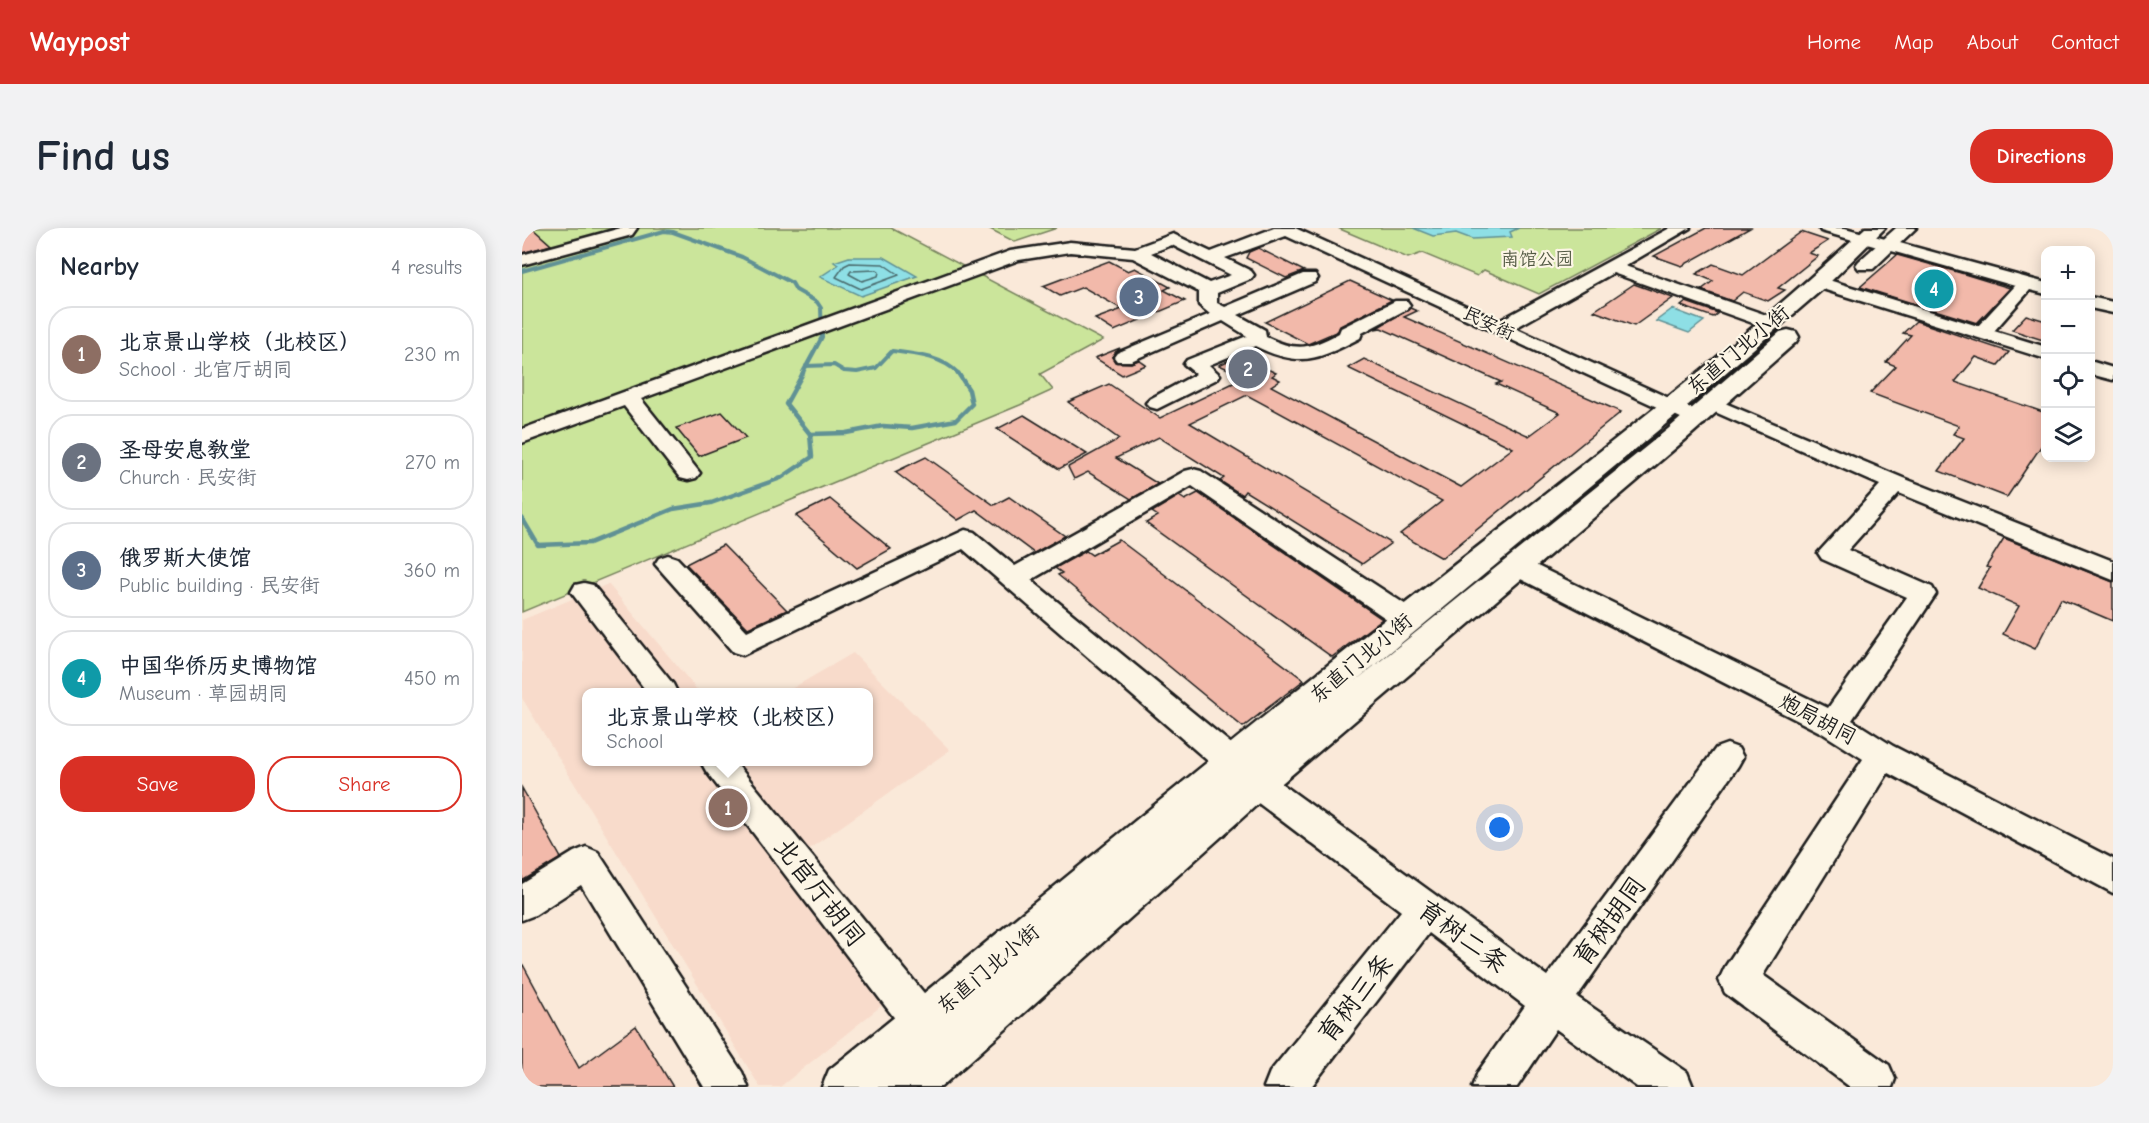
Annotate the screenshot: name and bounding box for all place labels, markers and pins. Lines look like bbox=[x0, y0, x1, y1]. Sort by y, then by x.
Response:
pin: 4 bbox=[1914, 266, 1954, 312]
pin: 3 bbox=[1120, 274, 1158, 320]
pin: 2 bbox=[1228, 346, 1268, 392]
pin: 1 bbox=[708, 786, 748, 830]

